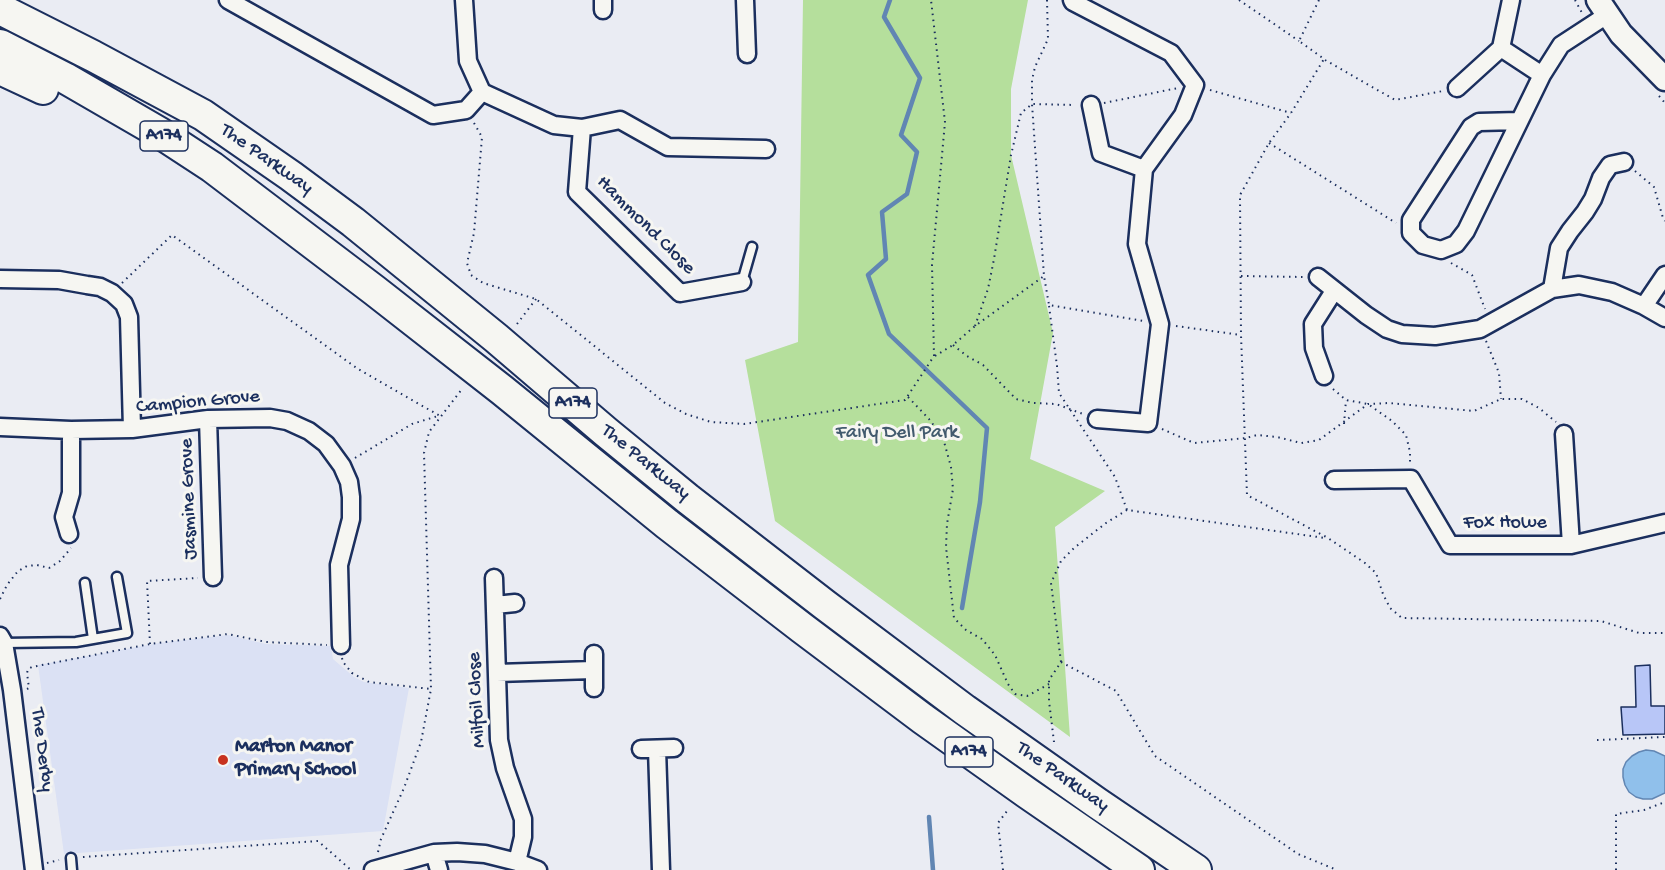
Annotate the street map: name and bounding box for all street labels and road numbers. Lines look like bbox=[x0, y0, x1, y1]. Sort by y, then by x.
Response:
street label: The Parkway bbox=[215, 119, 317, 201]
road number: A174 bbox=[140, 121, 188, 151]
street label: Hammond Close bbox=[590, 171, 700, 281]
street label: Campion Grove bbox=[135, 386, 261, 420]
road number: A174 bbox=[549, 388, 597, 418]
street label: The Parkway bbox=[595, 420, 695, 506]
street label: Jasmine Grove bbox=[176, 438, 204, 560]
street label: Fox Howe bbox=[1463, 512, 1547, 536]
street label: Milfoil Close bbox=[464, 651, 492, 749]
street label: The Derby bbox=[24, 707, 58, 793]
road number: A174 bbox=[945, 737, 993, 767]
street label: The Parkway bbox=[1011, 737, 1113, 819]

